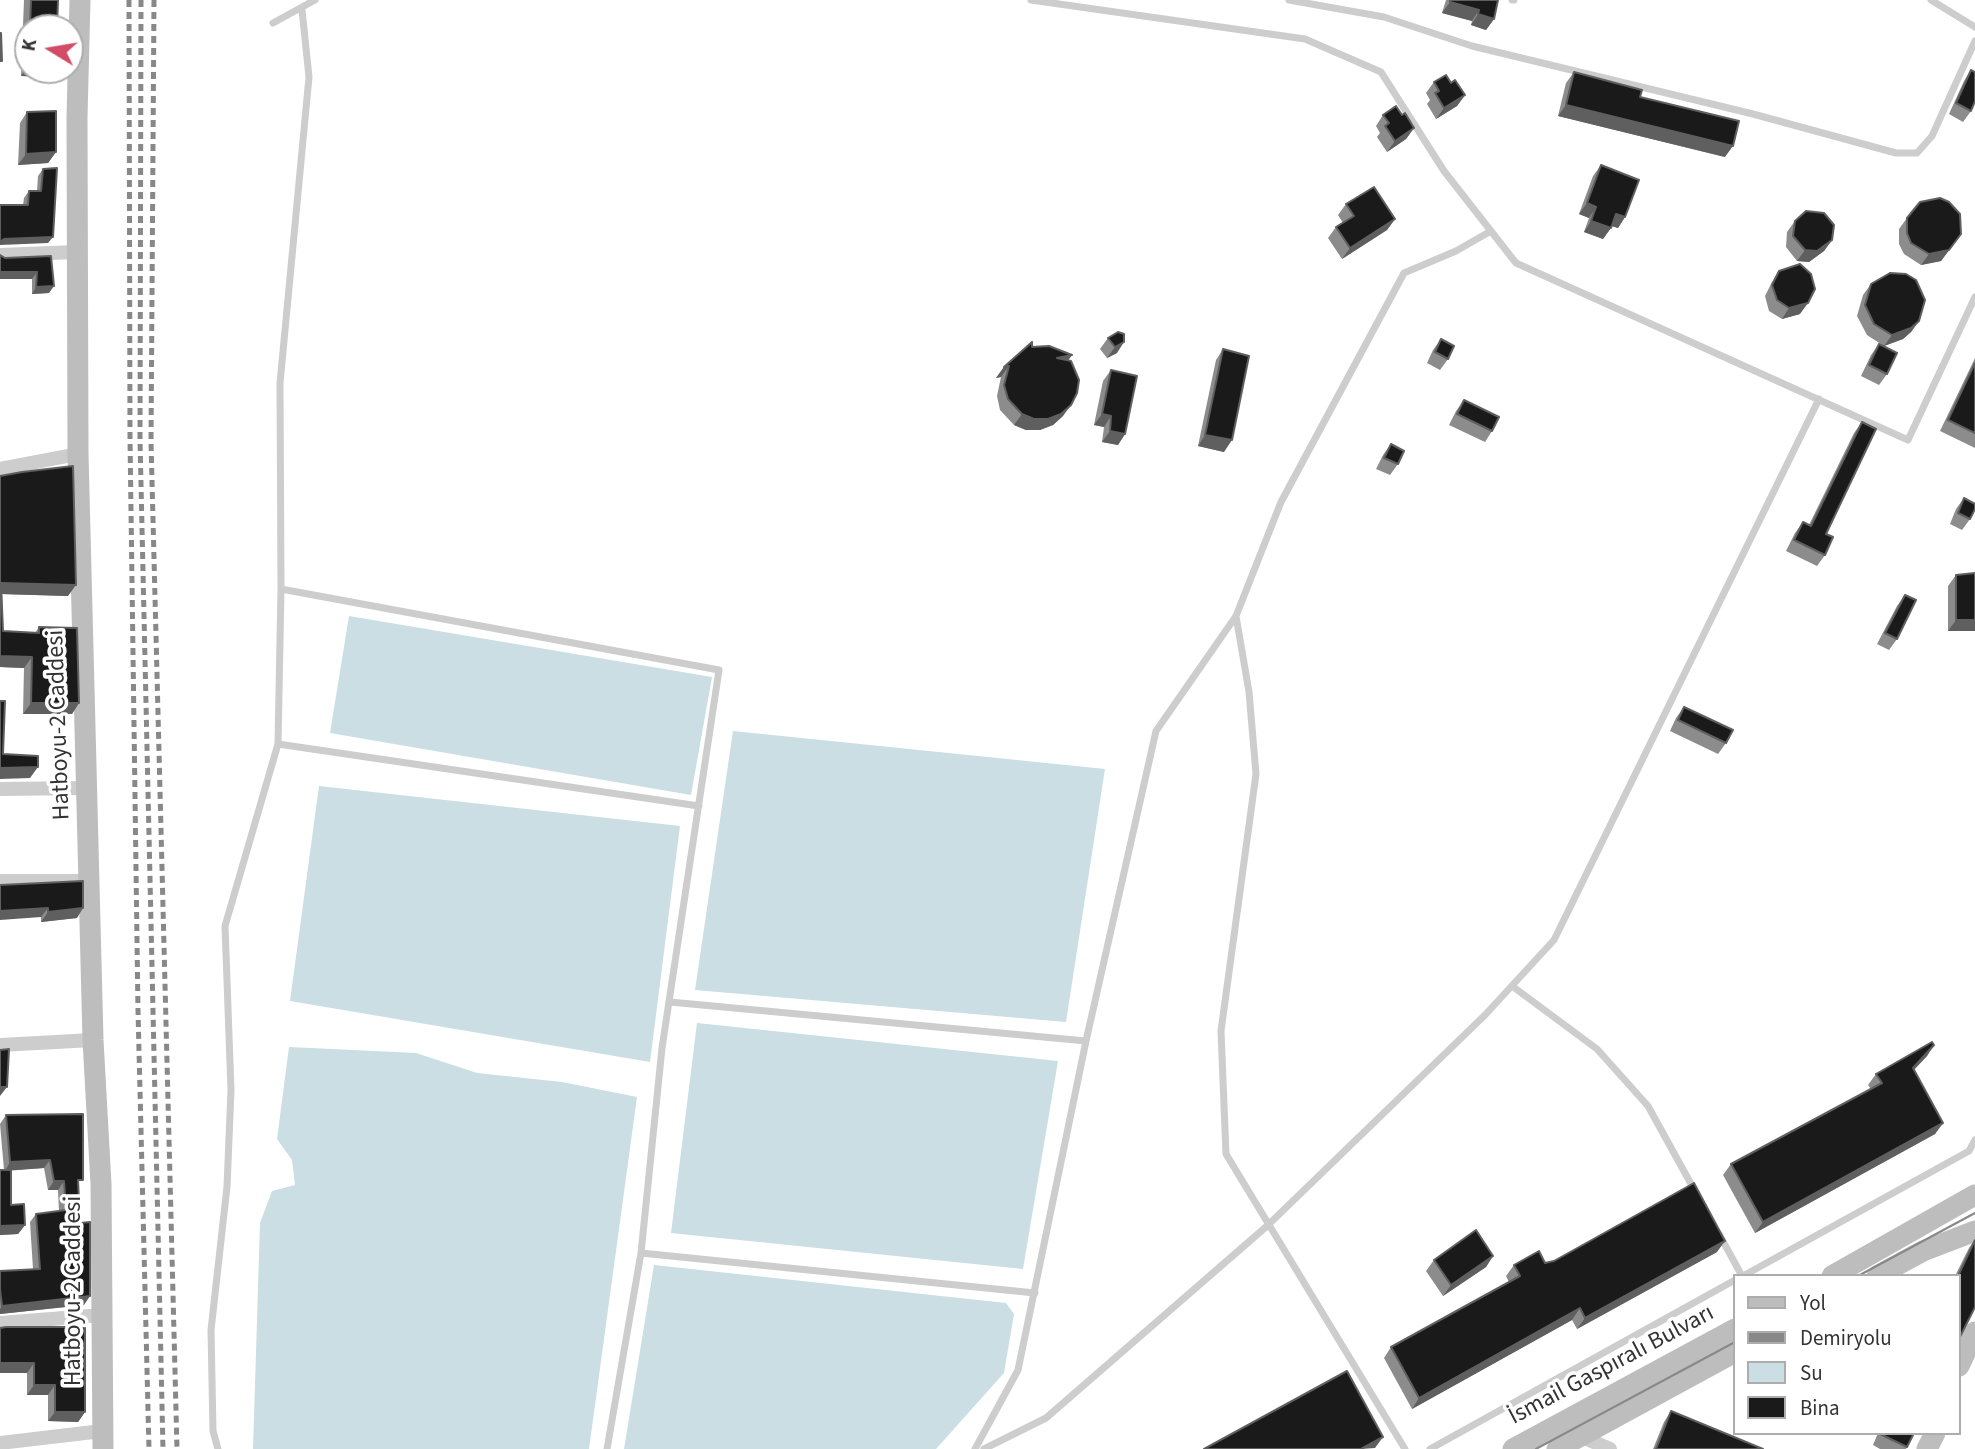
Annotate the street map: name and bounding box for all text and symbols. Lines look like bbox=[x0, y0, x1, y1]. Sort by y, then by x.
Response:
north arrow bbox=[14, 14, 84, 84]
text: K bbox=[15, 37, 44, 54]
street label: Hatboyu-2 Caddesi bbox=[42, 629, 78, 821]
street label: Hatboyu-2 Caddesi bbox=[61, 1196, 89, 1386]
legend bbox=[1734, 1274, 1961, 1435]
text: Yol bbox=[1800, 1288, 1826, 1318]
street label: İsmail Gaspıralı Bulvarı bbox=[1504, 1300, 1720, 1432]
text: Demiryolu bbox=[1800, 1323, 1892, 1353]
text: Su bbox=[1800, 1358, 1823, 1388]
text: Bina bbox=[1800, 1393, 1840, 1423]

